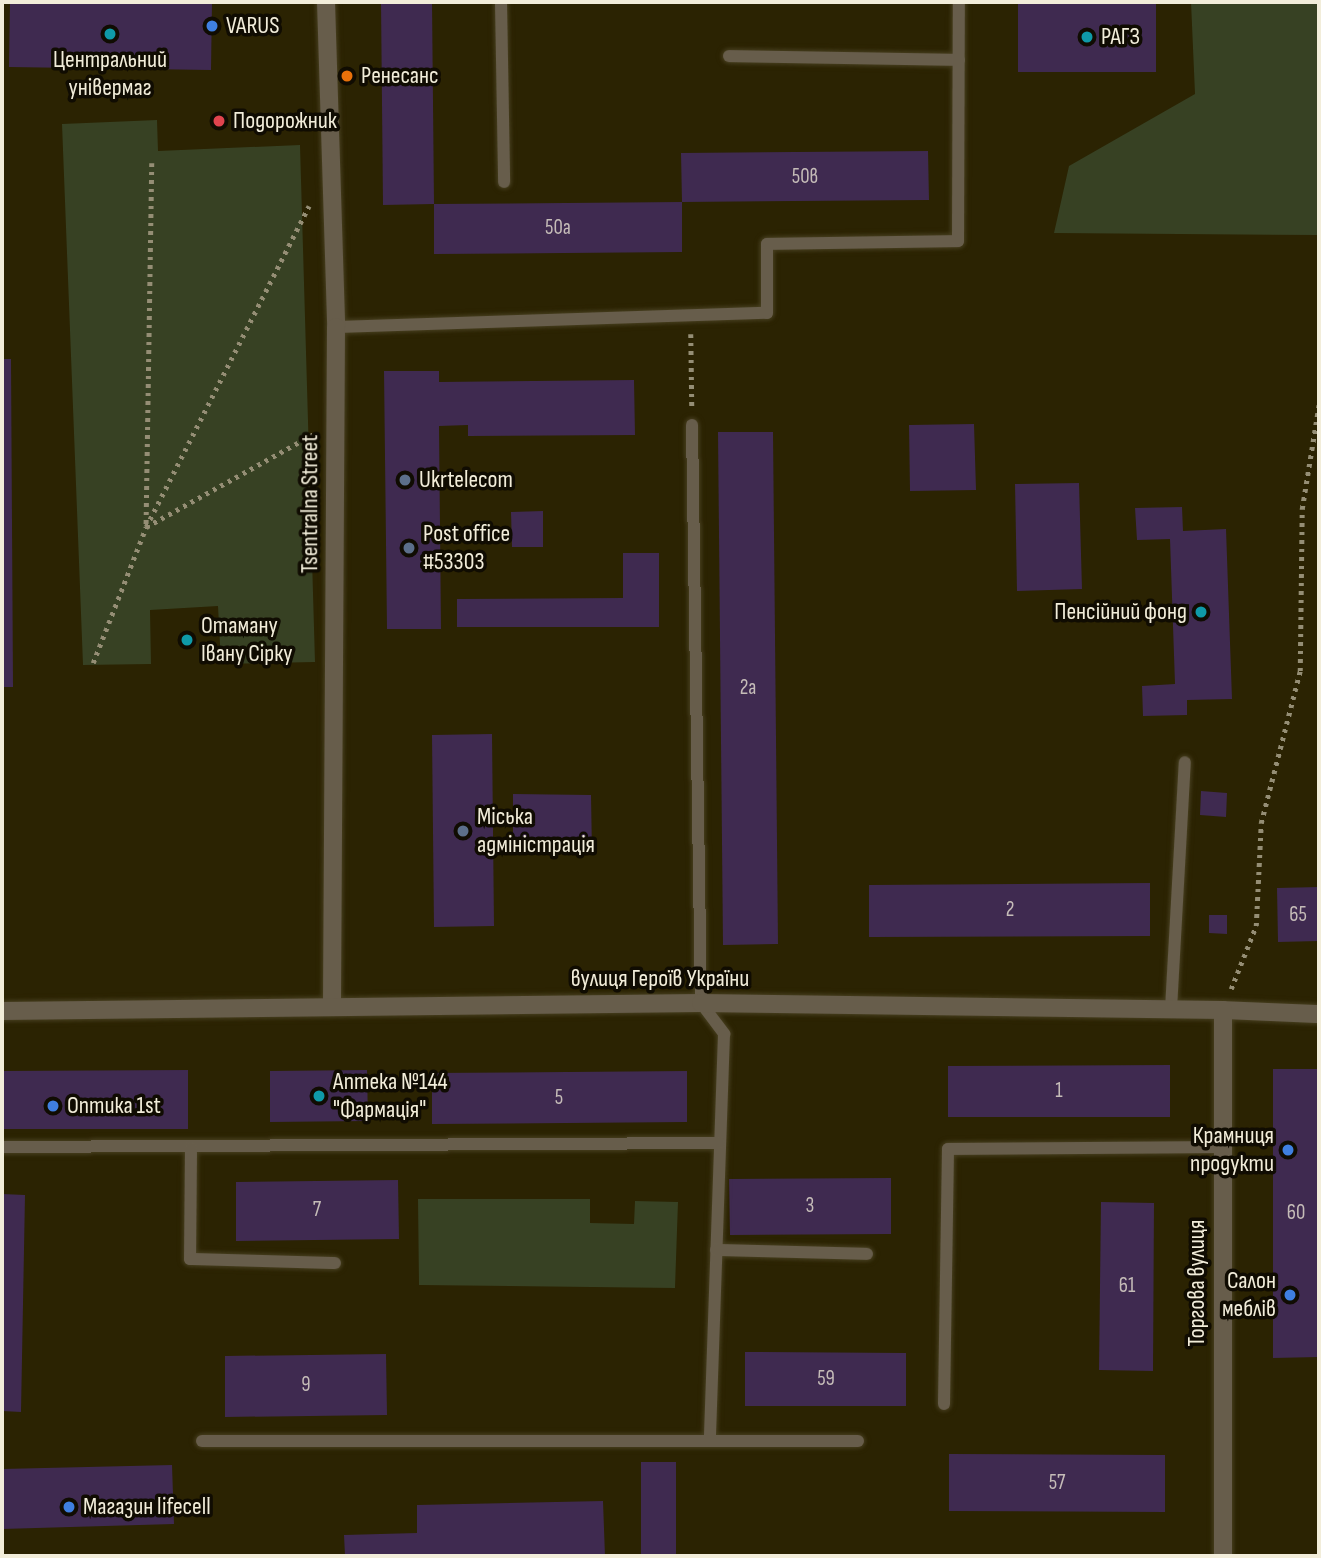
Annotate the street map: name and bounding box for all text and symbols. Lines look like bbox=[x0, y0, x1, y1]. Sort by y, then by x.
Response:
place label: VARUS bbox=[226, 12, 279, 40]
marker: VARUS bbox=[204, 18, 220, 34]
place label: РАГЗ bbox=[1101, 23, 1140, 51]
marker: Центральний унiвермаг bbox=[102, 26, 118, 42]
marker: РАГЗ bbox=[1079, 29, 1095, 45]
place label: Центральний унiвермаг bbox=[53, 46, 167, 102]
place label: Ренесанс bbox=[361, 62, 439, 90]
marker: Ренесанс bbox=[339, 68, 355, 84]
place label: Подорожник bbox=[233, 107, 337, 135]
marker: Подорожник bbox=[211, 113, 227, 129]
house number: 50в bbox=[792, 164, 818, 190]
house number: 50а bbox=[545, 215, 571, 241]
street label: Tsentralna Street bbox=[296, 435, 324, 573]
place label: Ukrtelecom bbox=[419, 466, 513, 494]
marker: Ukrtelecom bbox=[397, 472, 413, 488]
place label: Post office #53303 bbox=[423, 520, 510, 576]
marker: Post office #53303 bbox=[401, 540, 417, 556]
place label: Пенсійний фонд bbox=[1054, 598, 1187, 626]
marker: Пенсійний фонд bbox=[1193, 604, 1209, 620]
place label: Отаману Iвану Сiрку bbox=[201, 612, 293, 668]
marker: Отаману Iвану Сiрку bbox=[179, 632, 195, 648]
house number: 2а bbox=[740, 675, 756, 701]
place label: Мiська адмiнicтрацiя bbox=[477, 803, 595, 859]
marker: Мiська адмiнicтрацiя bbox=[455, 823, 471, 839]
house number: 2 bbox=[1006, 897, 1014, 923]
house number: 65 bbox=[1289, 902, 1307, 928]
street label: вулиця Героїв України bbox=[571, 965, 749, 993]
place label: Аптека №144 "Фармація" bbox=[333, 1068, 448, 1124]
house number: 1 bbox=[1055, 1078, 1063, 1104]
house number: 5 bbox=[555, 1085, 563, 1111]
marker: Аптека №144 "Фармація" bbox=[311, 1088, 327, 1104]
place label: Оптика 1st bbox=[67, 1092, 161, 1120]
marker: Оптика 1st bbox=[45, 1098, 61, 1114]
place label: Крамниця продукти bbox=[1190, 1122, 1274, 1178]
marker: Крамниця продукти bbox=[1280, 1142, 1296, 1158]
house number: 3 bbox=[806, 1193, 814, 1219]
house number: 7 bbox=[313, 1197, 321, 1223]
house number: 60 bbox=[1287, 1200, 1305, 1226]
street label: Торгова вулиця bbox=[1183, 1220, 1211, 1346]
place label: Салон меблів bbox=[1222, 1267, 1276, 1323]
house number: 61 bbox=[1119, 1273, 1135, 1299]
marker: Салон меблів bbox=[1282, 1287, 1298, 1303]
house number: 59 bbox=[817, 1366, 835, 1392]
house number: 9 bbox=[301, 1372, 311, 1398]
house number: 57 bbox=[1049, 1470, 1065, 1496]
place label: Магазин lifecell bbox=[83, 1493, 211, 1521]
marker: Магазин lifecell bbox=[61, 1499, 77, 1515]

